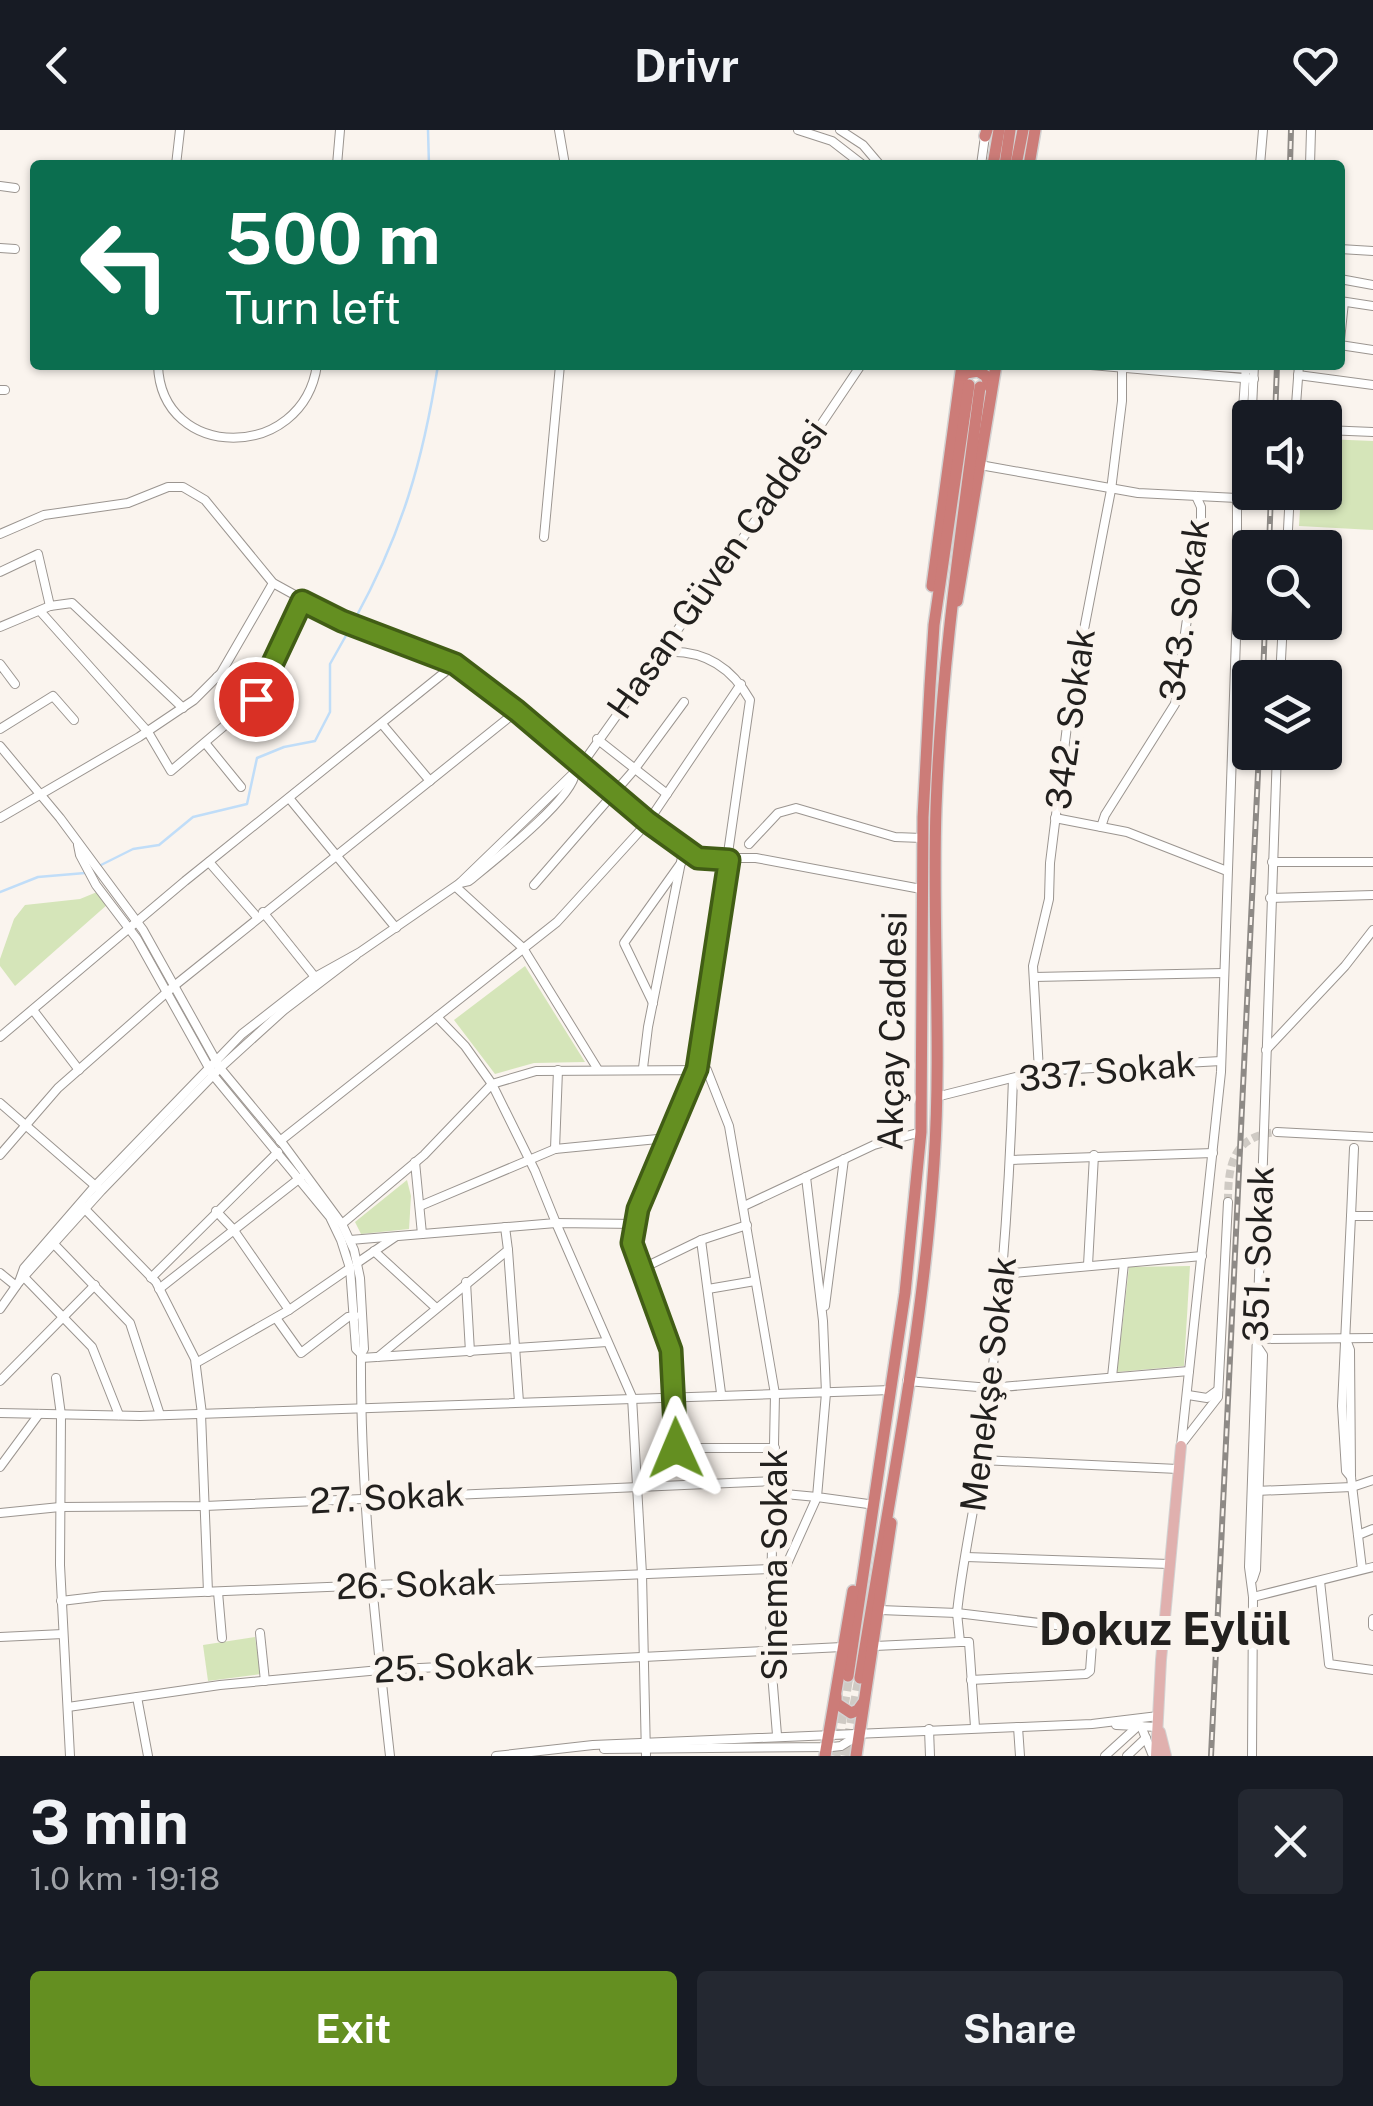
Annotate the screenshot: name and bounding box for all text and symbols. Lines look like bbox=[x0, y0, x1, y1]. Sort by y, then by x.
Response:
icon: back bbox=[30, 38, 85, 93]
icon: heart bbox=[1288, 38, 1343, 93]
text: Drivr bbox=[634, 39, 739, 92]
text: 500 m bbox=[225, 197, 441, 280]
icon: left bbox=[60, 200, 190, 330]
text: Turn left bbox=[225, 281, 401, 334]
map controls bbox=[1232, 400, 1342, 770]
button: sound bbox=[1232, 400, 1342, 510]
street label: Hasan Güven Caddesi bbox=[599, 412, 835, 726]
street label: 343. Sokak bbox=[1151, 516, 1217, 704]
button: search bbox=[1232, 530, 1342, 640]
street label: 342. Sokak bbox=[1037, 626, 1103, 812]
pin bbox=[214, 657, 299, 742]
button: layers bbox=[1232, 660, 1342, 770]
icon: arrive bbox=[229, 672, 284, 727]
street label: Akçay Caddesi bbox=[869, 911, 915, 1151]
street label: 337. Sokak bbox=[1017, 1043, 1197, 1099]
street label: 351. Sokak bbox=[1234, 1165, 1282, 1343]
street label: Menekşe Sokak bbox=[952, 1254, 1024, 1514]
position arrow bbox=[624, 1396, 728, 1500]
street label: Sinema Sokak bbox=[754, 1449, 795, 1681]
street label: 27. Sokak bbox=[308, 1472, 466, 1522]
street label: 26. Sokak bbox=[335, 1561, 497, 1607]
district label: Dokuz Eylül bbox=[1039, 1602, 1291, 1655]
street label: 25. Sokak bbox=[373, 1641, 535, 1691]
text: 3 min bbox=[30, 1787, 189, 1858]
button: close bbox=[1238, 1789, 1343, 1894]
text: 1.0 km · 19:18 bbox=[30, 1860, 220, 1897]
button: Exit bbox=[30, 1971, 677, 2086]
button: Share bbox=[697, 1971, 1343, 2086]

